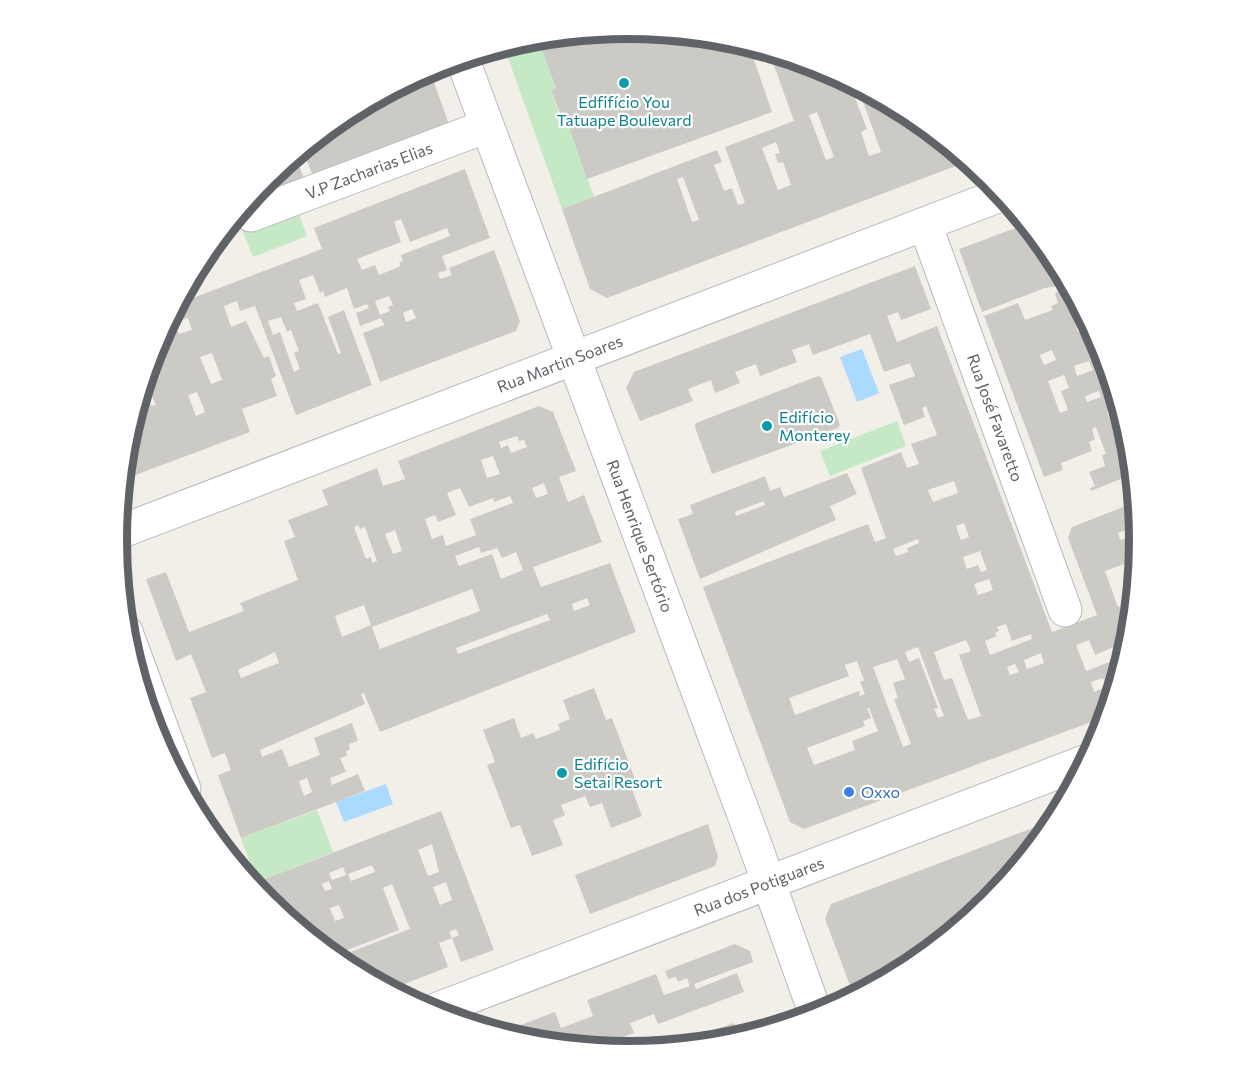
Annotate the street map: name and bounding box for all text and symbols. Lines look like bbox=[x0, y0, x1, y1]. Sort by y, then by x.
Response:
marker: Edfifício You Tatuape Boulevard bbox=[617, 76, 631, 90]
place label: Edfifício You Tatuape Boulevard bbox=[557, 92, 691, 129]
street label: V.P Zacharias Elias bbox=[303, 138, 435, 203]
street label: Rua Martin Soares bbox=[494, 330, 625, 396]
street label: Rua José Favaretto bbox=[964, 351, 1028, 484]
place label: Edifício Monterey bbox=[779, 407, 851, 444]
marker: Edifício Monterey bbox=[760, 419, 774, 433]
street label: Rua Henrique Sertório bbox=[603, 457, 678, 615]
place label: Edifício Setai Resort bbox=[574, 754, 663, 791]
marker: Edifício Setai Resort bbox=[555, 766, 569, 780]
place label: Oxxo bbox=[861, 782, 900, 801]
marker: Oxxo bbox=[842, 785, 856, 799]
street label: Rua dos Potiguares bbox=[691, 852, 826, 919]

